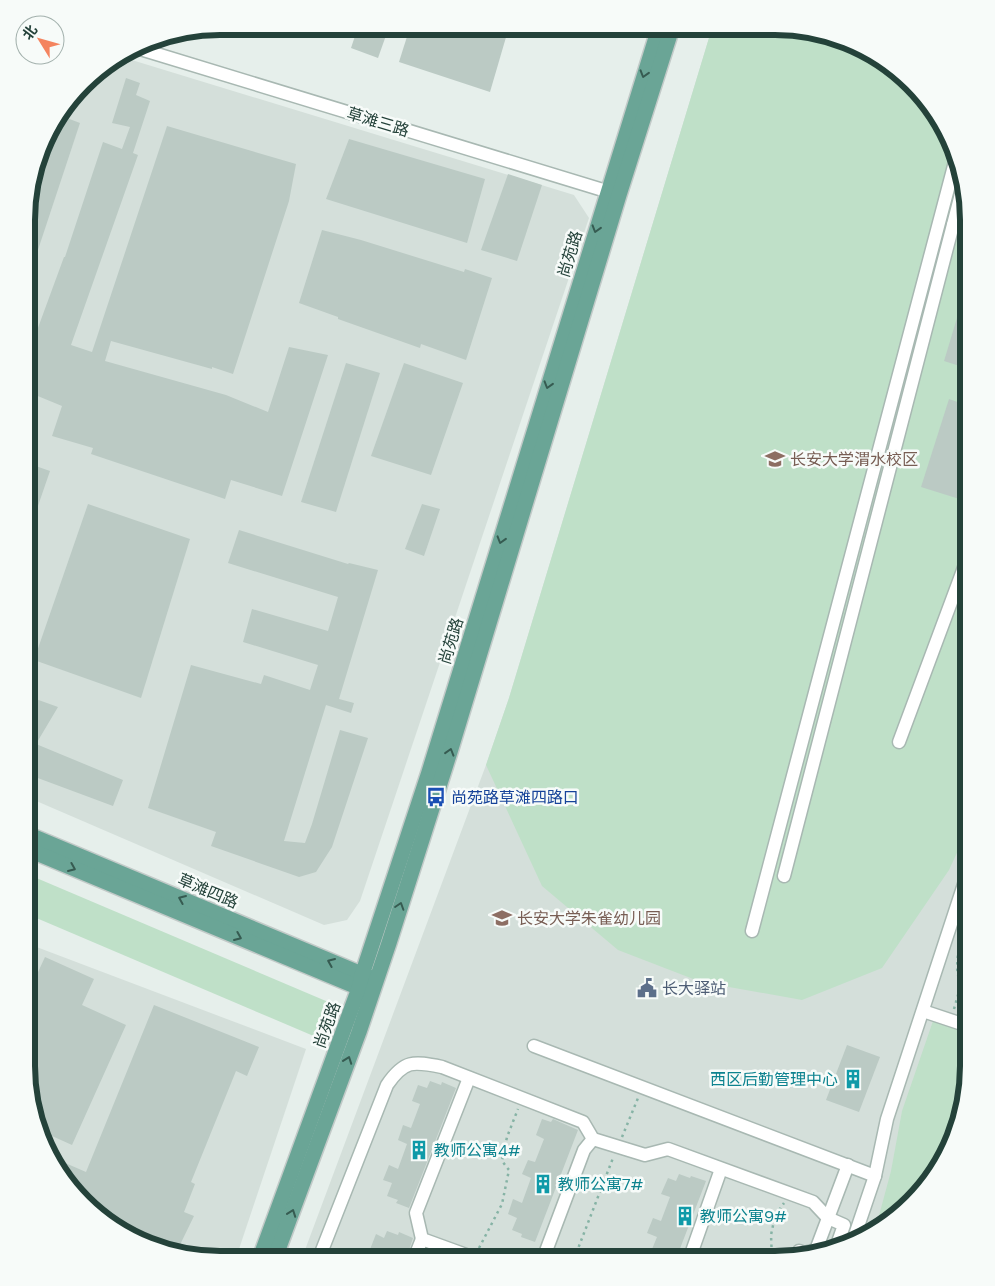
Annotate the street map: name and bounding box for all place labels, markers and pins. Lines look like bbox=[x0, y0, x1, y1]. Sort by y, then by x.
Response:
school or university icon: 长安大学渭水校区 bbox=[764, 448, 786, 470]
place label: 长安大学渭水校区 bbox=[790, 449, 918, 470]
bus stop icon: 尚苑路草滩四路口 bbox=[425, 786, 447, 808]
place label: 尚苑路草滩四路口 bbox=[451, 787, 579, 808]
school or university icon: 长安大学朱雀幼儿园 bbox=[491, 907, 513, 929]
place label: 长安大学朱雀幼儿园 bbox=[517, 908, 661, 929]
public building icon: 长大驿站 bbox=[636, 977, 658, 999]
place label: 长大驿站 bbox=[662, 978, 726, 999]
building icon: 西区后勤管理中心 bbox=[842, 1068, 864, 1090]
place label: 西区后勤管理中心 bbox=[710, 1069, 838, 1090]
building icon: 教师公寓4# bbox=[408, 1139, 430, 1161]
place label: 教师公寓4# bbox=[434, 1140, 521, 1161]
building icon: 教师公寓7# bbox=[532, 1173, 554, 1195]
place label: 教师公寓7# bbox=[558, 1174, 644, 1195]
building icon: 教师公寓9# bbox=[674, 1205, 696, 1227]
place label: 教师公寓9# bbox=[700, 1206, 787, 1227]

